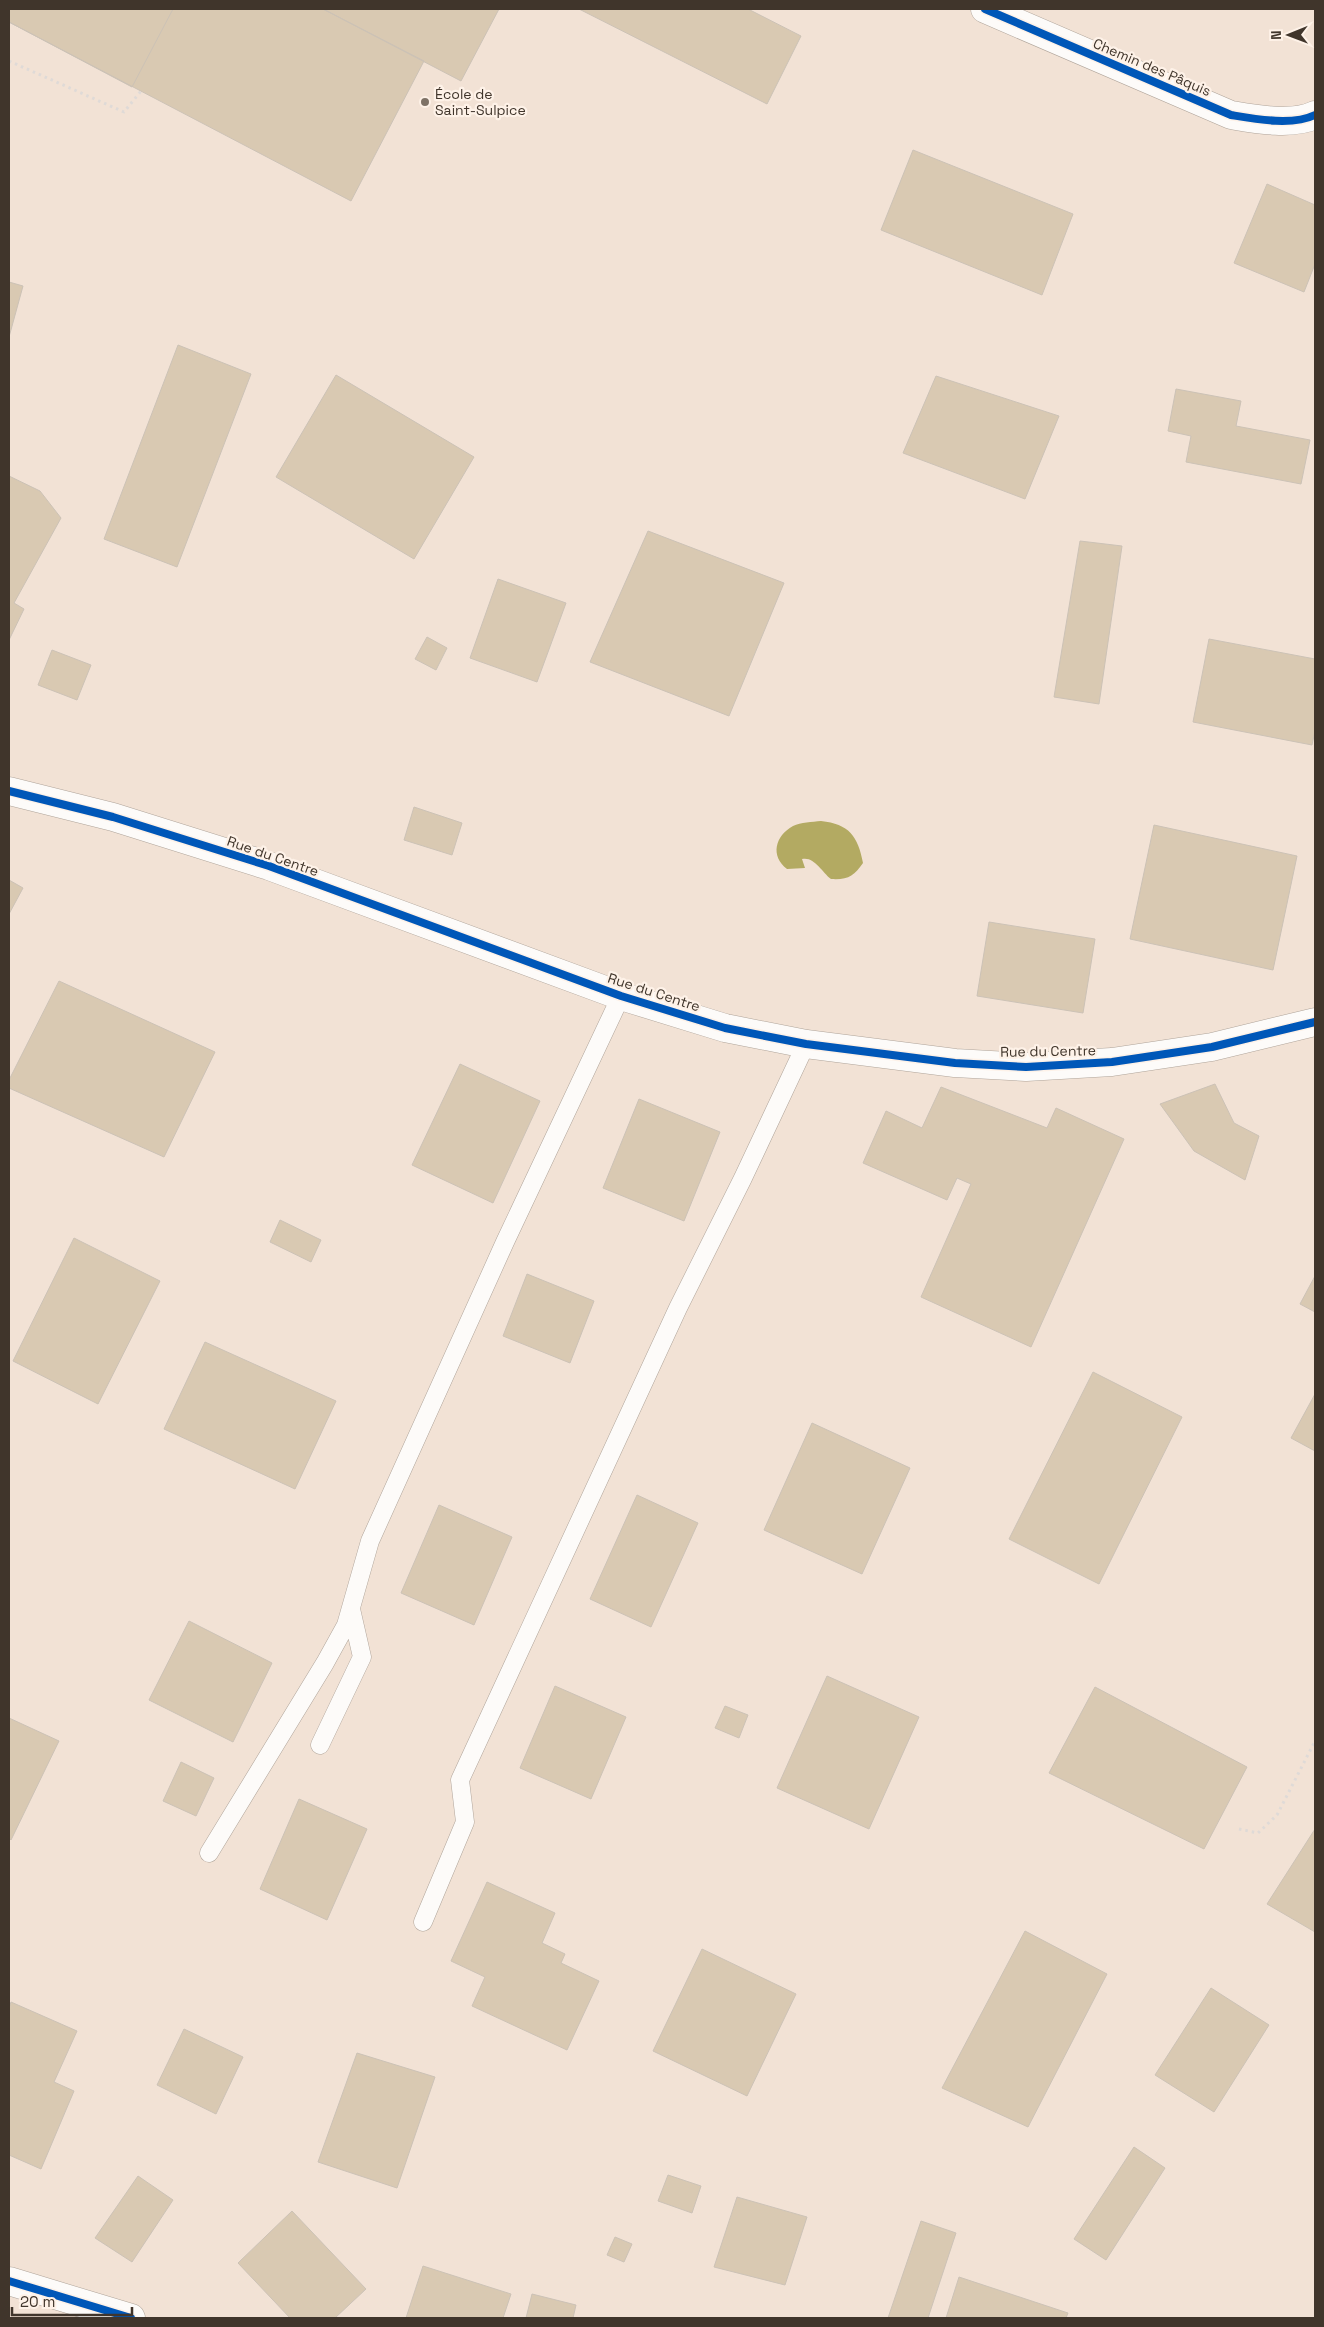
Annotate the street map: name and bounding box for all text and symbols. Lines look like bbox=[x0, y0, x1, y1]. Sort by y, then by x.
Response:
north arrow bbox=[1264, 10, 1314, 60]
text: N bbox=[1267, 30, 1285, 40]
street label: Chemin des Pâquis bbox=[1090, 34, 1214, 100]
place label: École de Saint-Sulpice bbox=[435, 85, 526, 119]
marker: École de Saint-Sulpice bbox=[419, 96, 431, 108]
street label: Rue du Centre bbox=[225, 832, 321, 880]
street label: Rue du Centre bbox=[606, 969, 702, 1015]
street label: Rue du Centre bbox=[1000, 1041, 1096, 1061]
scale bar bbox=[12, 2284, 132, 2316]
text: 20 m bbox=[20, 2292, 55, 2311]

